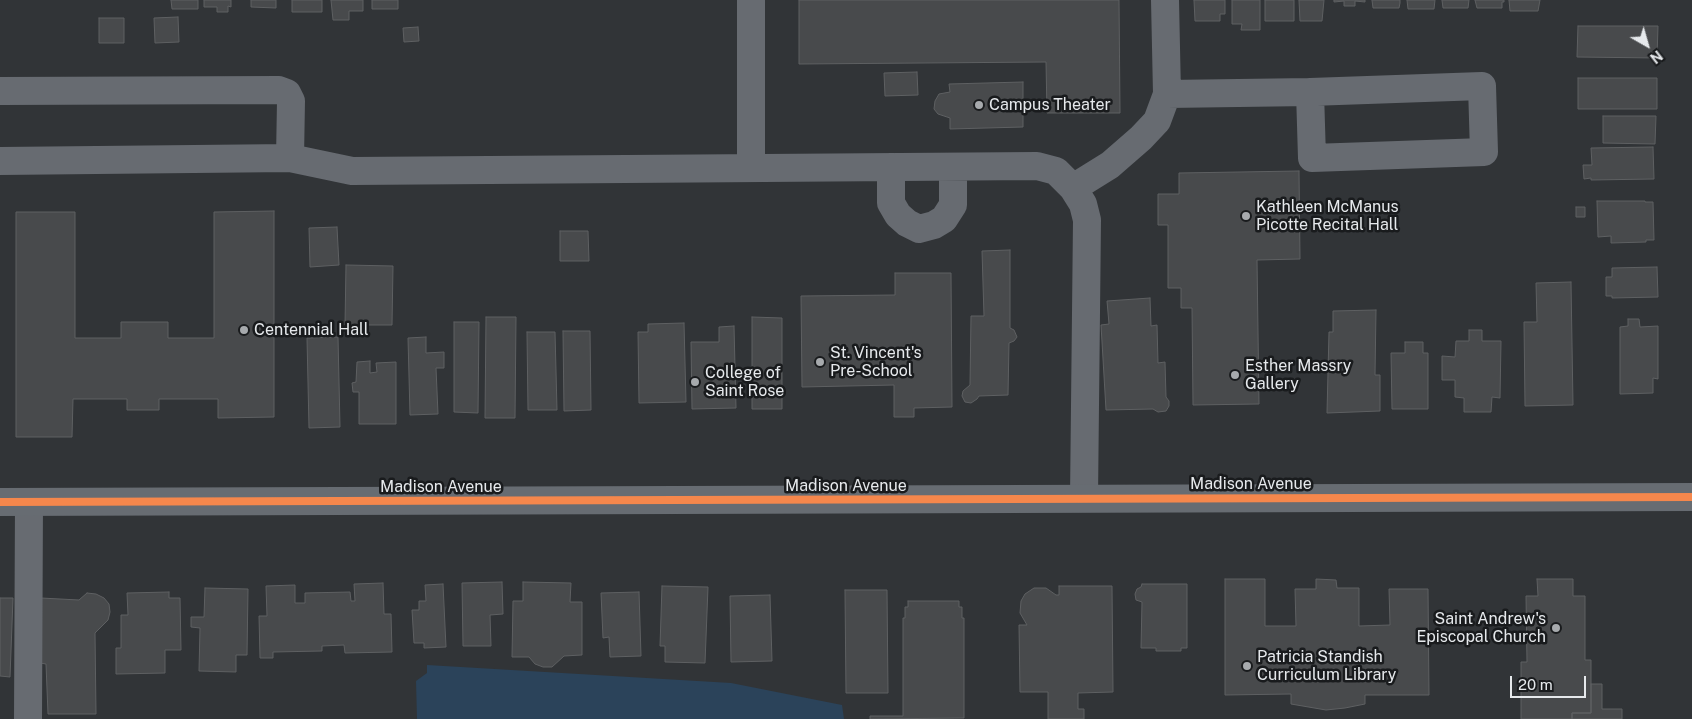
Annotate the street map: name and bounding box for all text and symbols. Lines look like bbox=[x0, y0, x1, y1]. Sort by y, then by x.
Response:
north arrow bbox=[1622, 20, 1672, 70]
text: N bbox=[1647, 47, 1665, 66]
place label: Campus Theater bbox=[989, 95, 1111, 115]
marker: Campus Theater bbox=[973, 99, 985, 111]
place label: Kathleen McManus Picotte Recital Hall bbox=[1256, 197, 1399, 235]
marker: Kathleen McManus Picotte Recital Hall bbox=[1240, 210, 1252, 222]
place label: Centennial Hall bbox=[254, 320, 369, 340]
marker: Centennial Hall bbox=[238, 324, 250, 336]
place label: St. Vincent's Pre-School bbox=[830, 343, 922, 381]
marker: St. Vincent's Pre-School bbox=[814, 356, 826, 368]
place label: Esther Massry Gallery bbox=[1245, 356, 1351, 394]
place label: College of Saint Rose bbox=[705, 363, 784, 401]
marker: Esther Massry Gallery bbox=[1229, 369, 1241, 381]
marker: College of Saint Rose bbox=[689, 376, 701, 388]
street label: Madison Avenue bbox=[1190, 474, 1312, 494]
street label: Madison Avenue bbox=[785, 476, 907, 496]
street label: Madison Avenue bbox=[380, 477, 502, 497]
place label: Saint Andrew's Episcopal Church bbox=[1416, 609, 1546, 647]
marker: Saint Andrew's Episcopal Church bbox=[1550, 622, 1562, 634]
place label: Patricia Standish Curriculum Library bbox=[1257, 647, 1396, 685]
marker: Patricia Standish Curriculum Library bbox=[1241, 660, 1253, 672]
scale bar bbox=[1512, 666, 1588, 698]
text: 20 m bbox=[1518, 676, 1553, 693]

